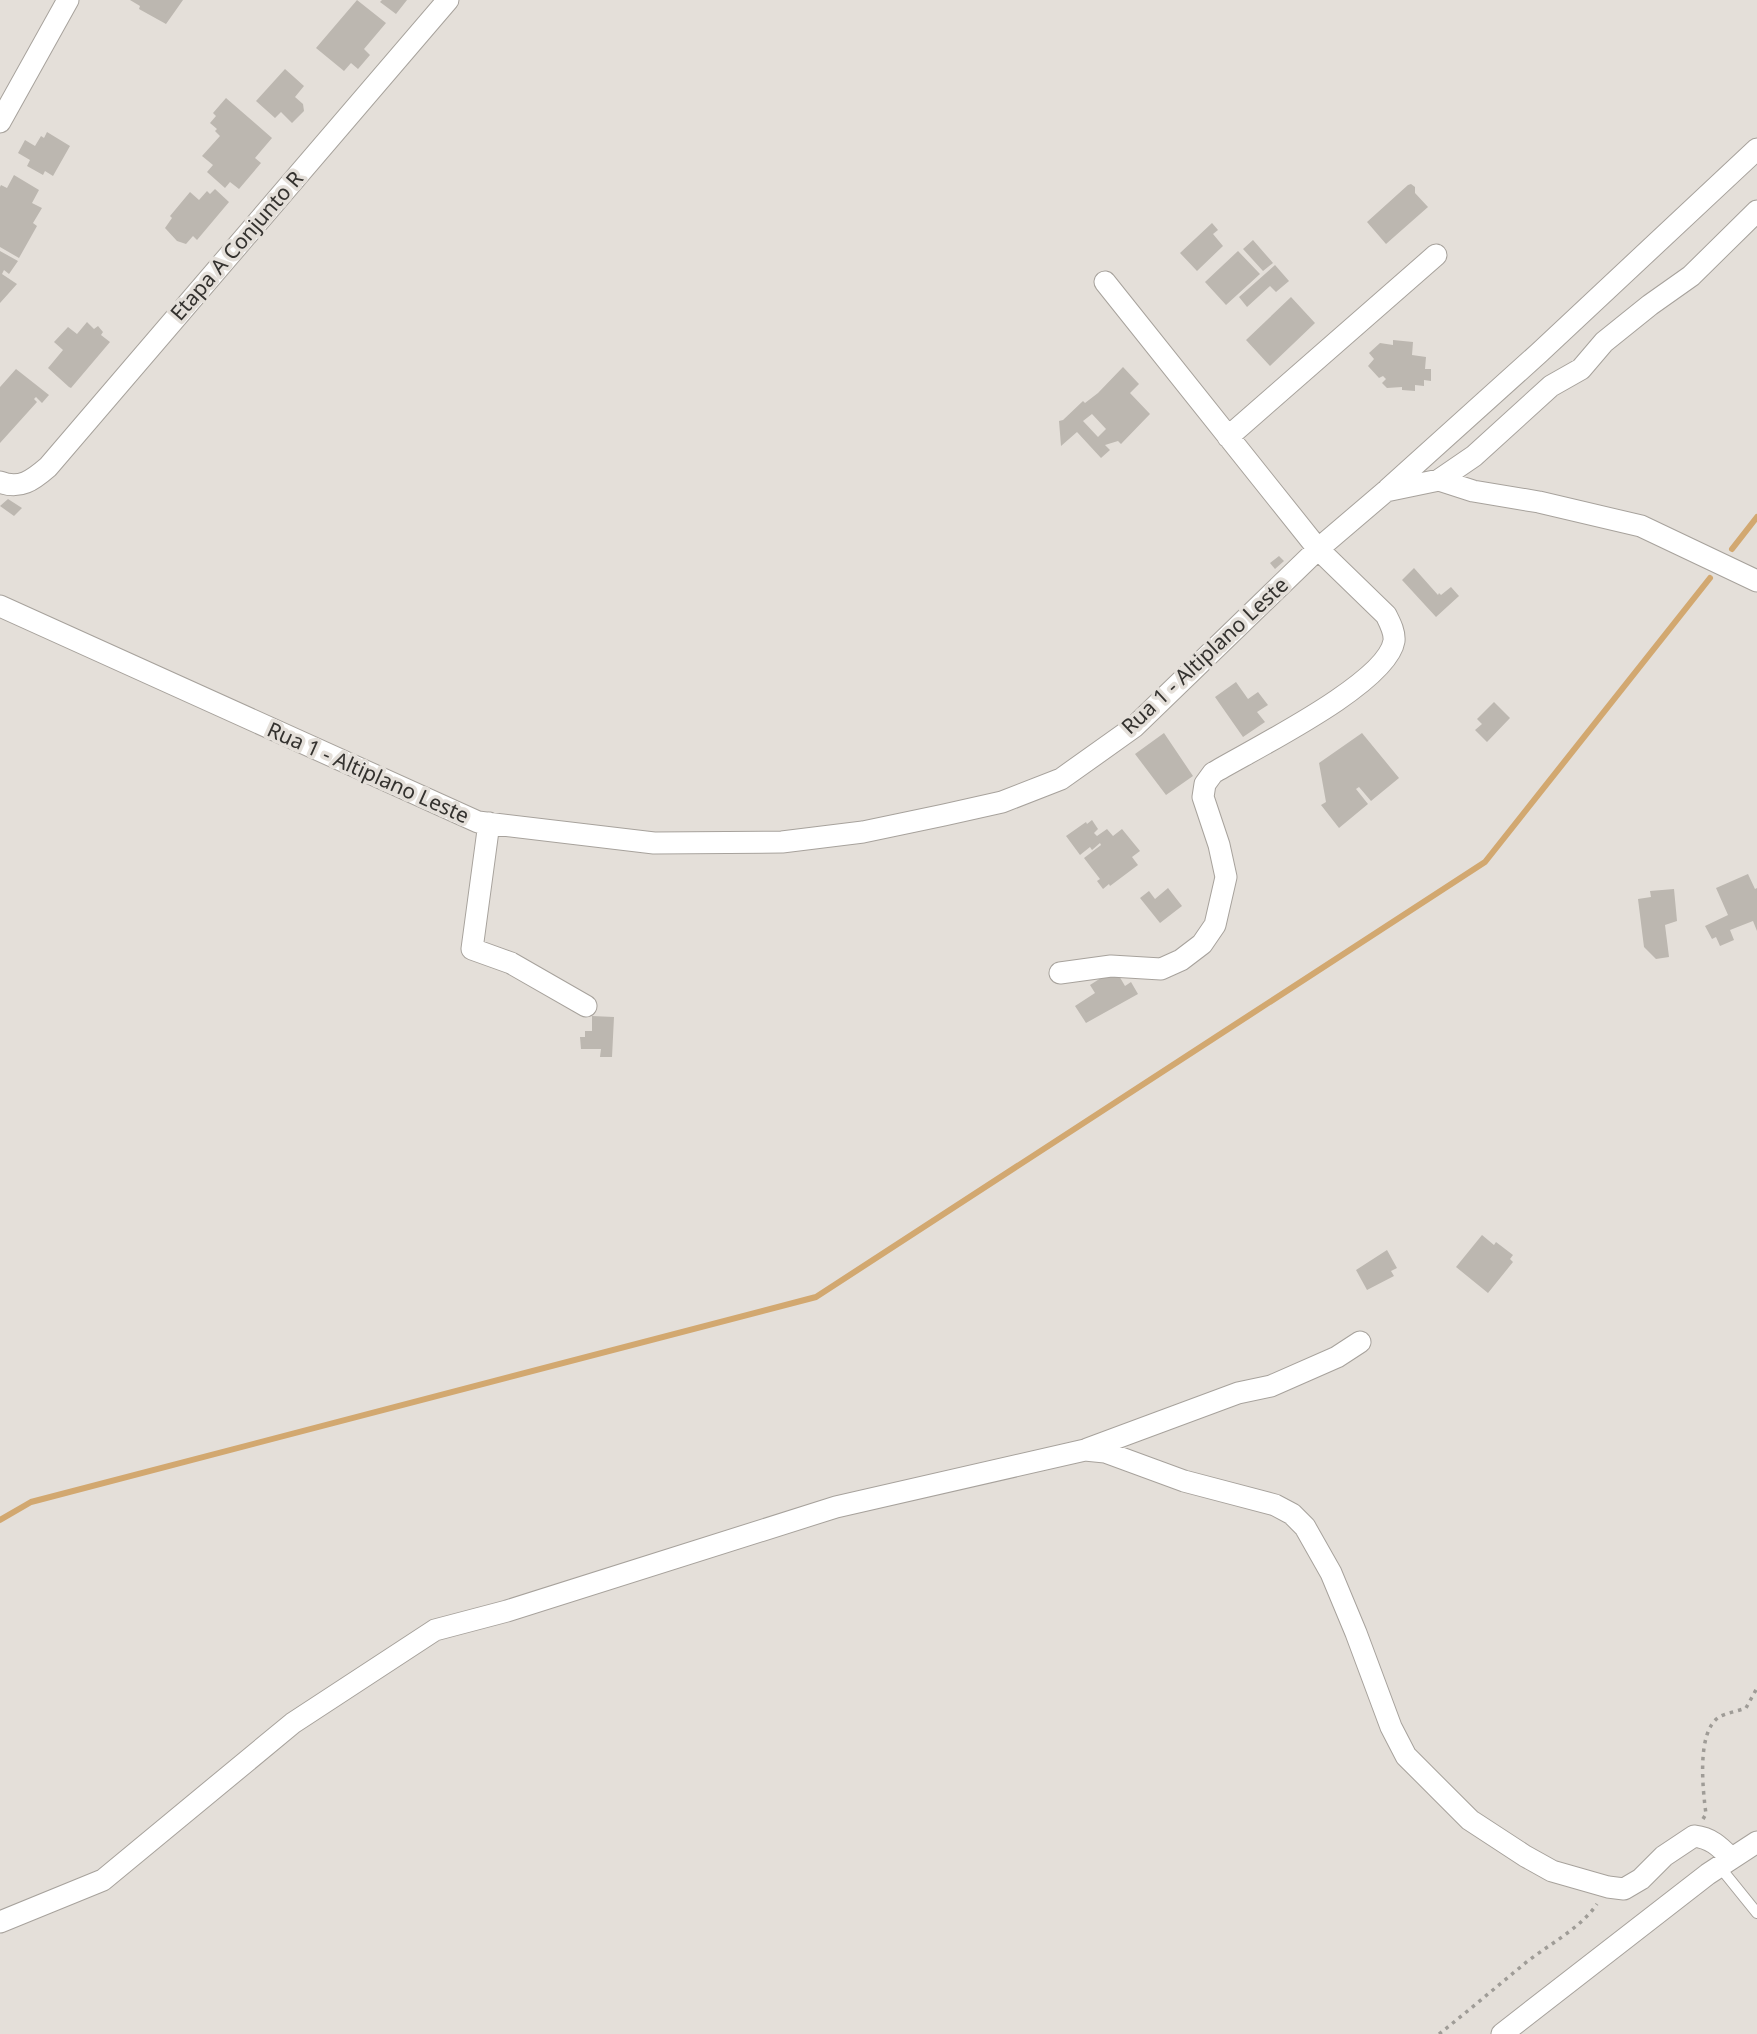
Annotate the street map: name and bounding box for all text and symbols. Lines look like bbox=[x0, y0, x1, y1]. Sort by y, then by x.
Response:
street label: Etapa A Conjunto R bbox=[164, 165, 309, 326]
street label: Rua 1 - Altiplano Leste bbox=[1115, 571, 1294, 740]
street label: Rua 1 - Altiplano Leste bbox=[263, 715, 474, 829]

